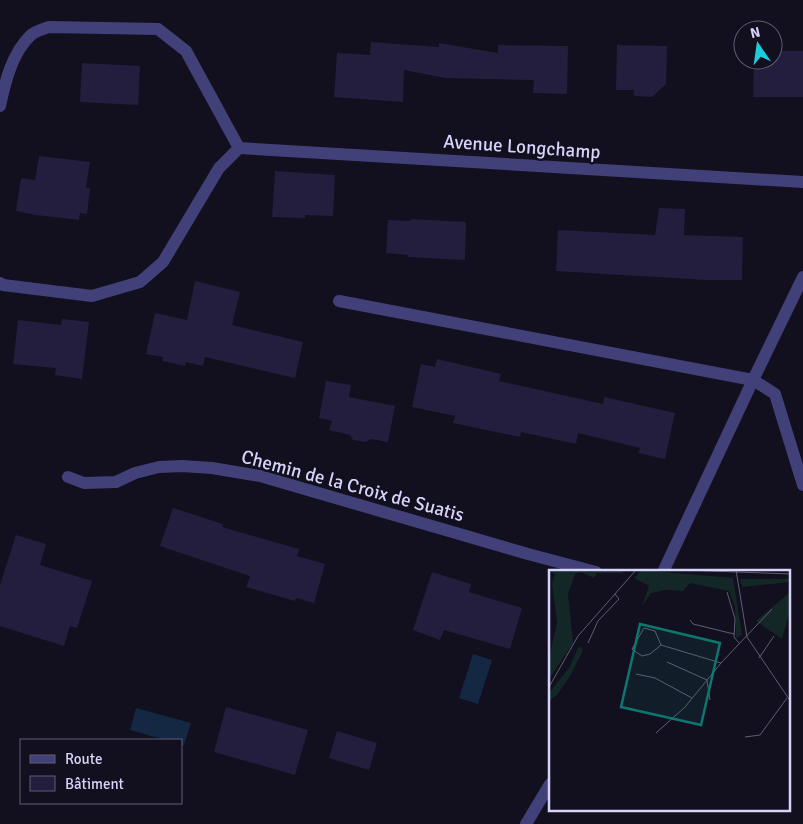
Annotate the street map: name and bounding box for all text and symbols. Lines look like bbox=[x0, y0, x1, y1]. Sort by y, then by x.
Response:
north arrow bbox=[733, 20, 783, 70]
text: N bbox=[749, 23, 762, 42]
street label: Avenue Longchamp bbox=[443, 130, 601, 164]
street label: Chemin de la Croix de Suatis bbox=[239, 445, 467, 527]
inset map bbox=[549, 570, 790, 812]
legend bbox=[20, 739, 182, 804]
text: Route bbox=[65, 750, 102, 768]
text: Bâtiment bbox=[65, 775, 124, 793]

